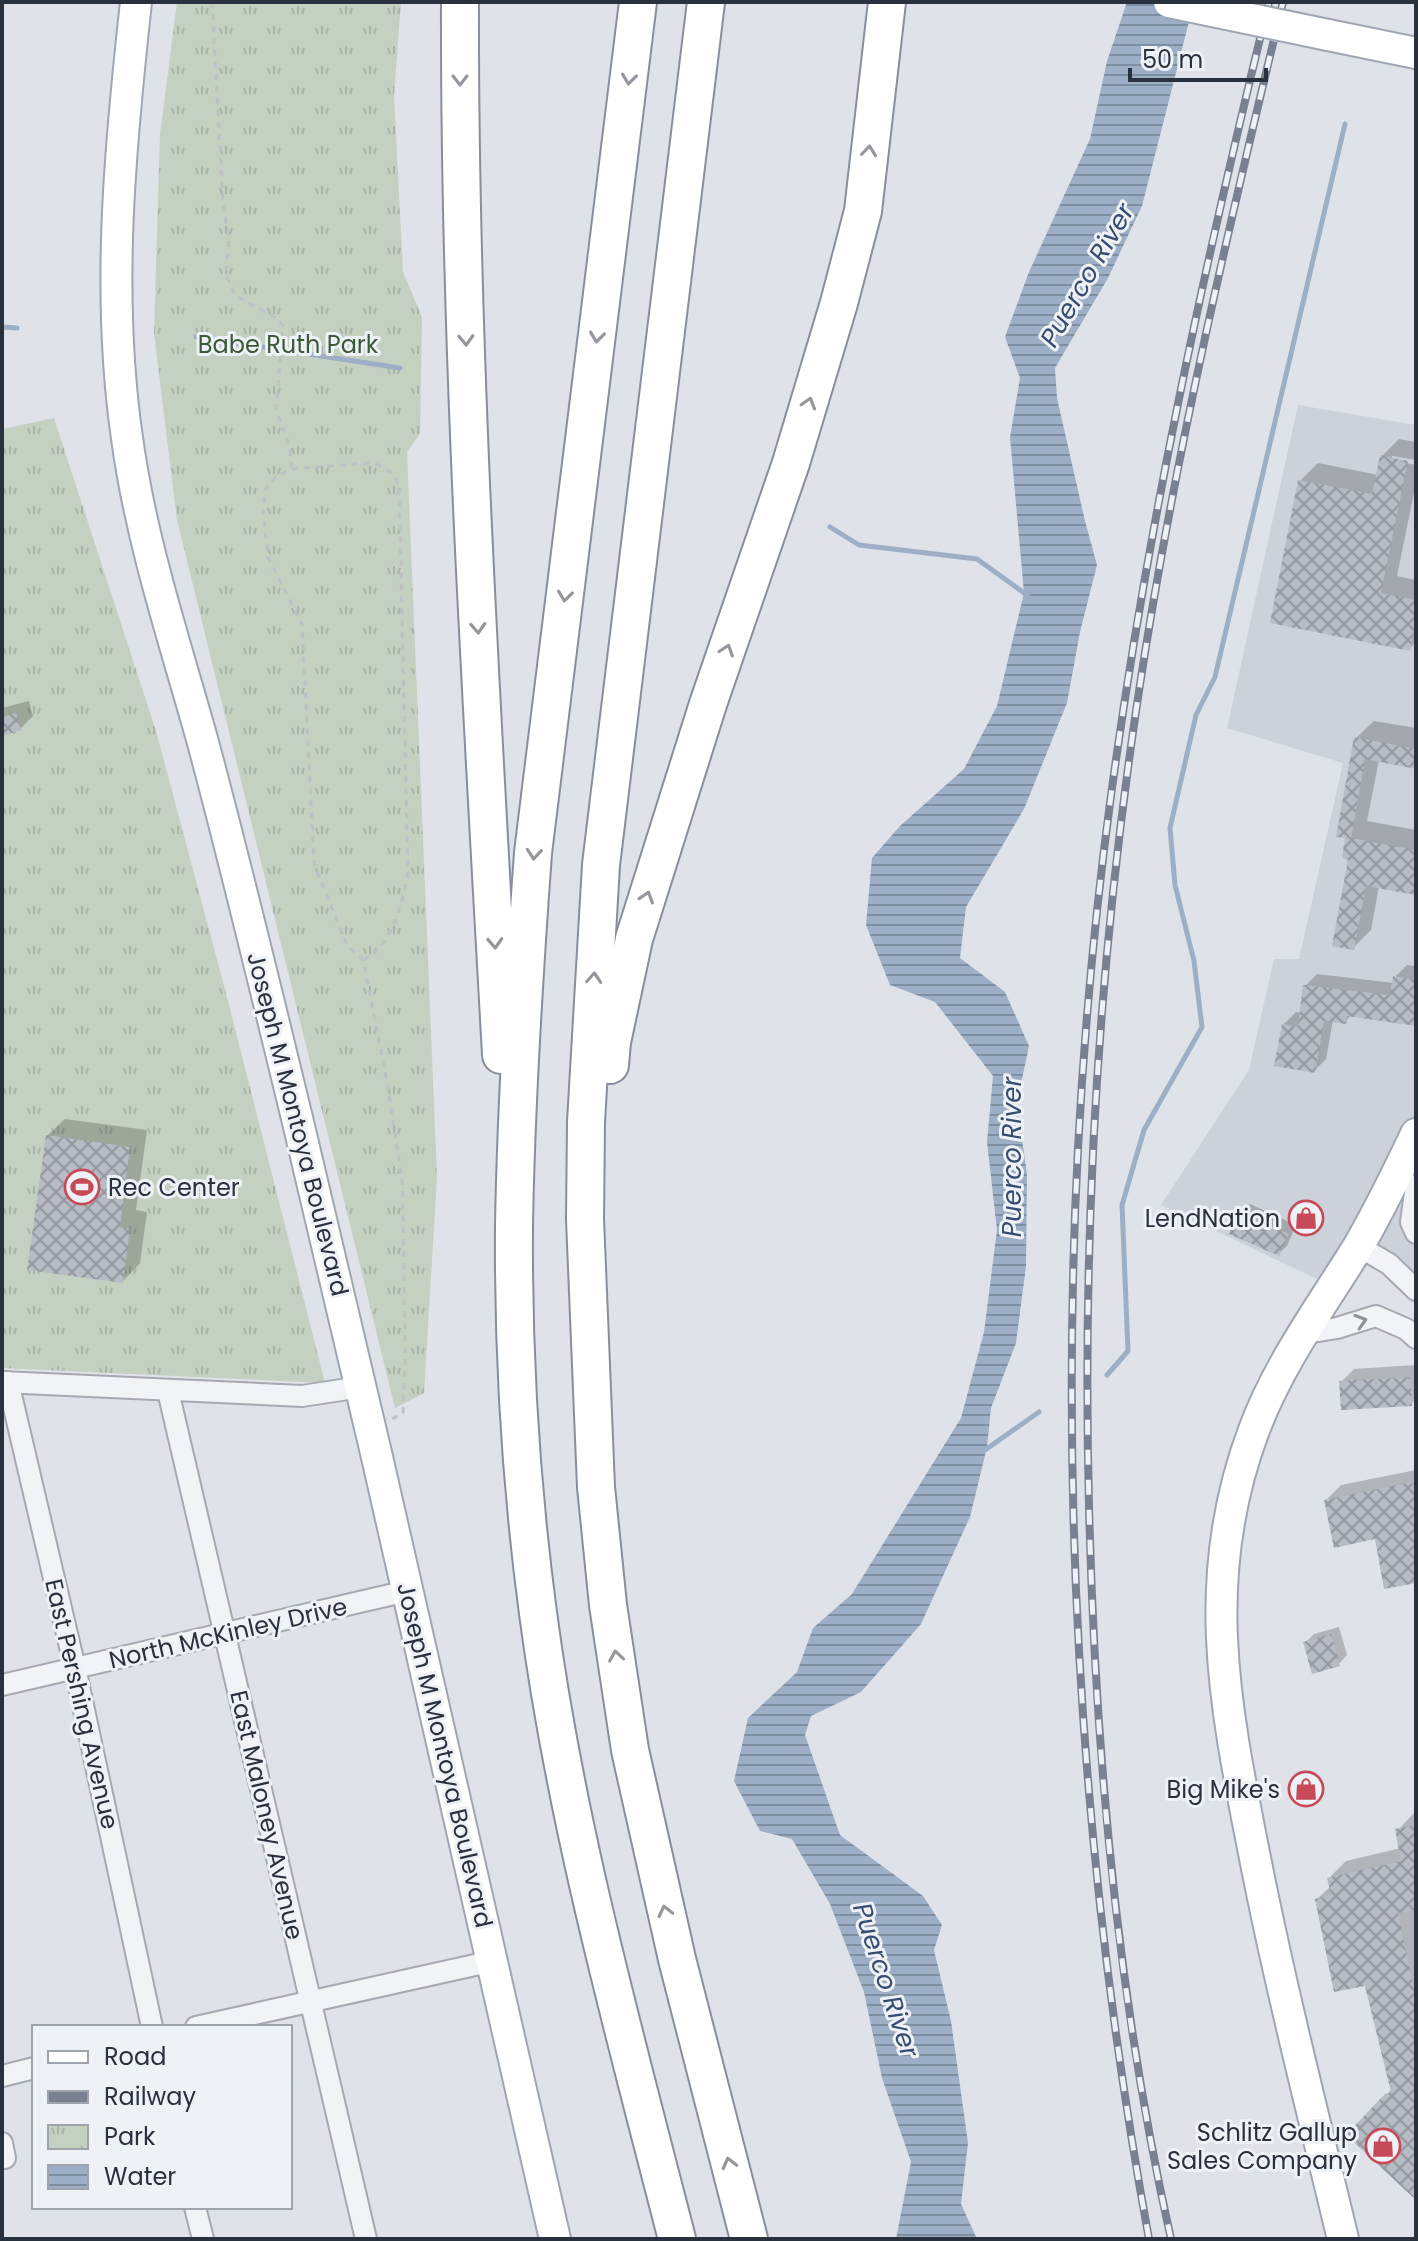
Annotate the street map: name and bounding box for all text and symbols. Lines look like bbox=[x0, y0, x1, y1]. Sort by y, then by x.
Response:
scale bar bbox=[1130, 32, 1266, 82]
text: 50 m bbox=[1142, 43, 1203, 76]
one-way arrow bbox=[620, 73, 637, 86]
one-way arrow bbox=[451, 74, 469, 87]
one-way arrow bbox=[861, 144, 878, 157]
water label: Puerco River bbox=[1031, 195, 1143, 353]
park label: Babe Ruth Park bbox=[198, 328, 379, 361]
one-way arrow bbox=[588, 331, 605, 344]
one-way arrow bbox=[458, 334, 475, 347]
one-way arrow bbox=[800, 397, 816, 410]
one-way arrow bbox=[557, 589, 574, 602]
one-way arrow bbox=[469, 622, 486, 635]
one-way arrow bbox=[717, 643, 733, 657]
one-way arrow bbox=[525, 848, 542, 861]
one-way arrow bbox=[638, 891, 654, 904]
one-way arrow bbox=[486, 937, 503, 950]
street label: Joseph M Montoya Boulevard bbox=[239, 949, 357, 1299]
one-way arrow bbox=[586, 971, 603, 984]
water label: Puerco River bbox=[994, 1076, 1030, 1237]
sports icon: Rec Center bbox=[63, 1168, 101, 1206]
place label: Rec Center bbox=[108, 1171, 240, 1204]
shop icon: LendNation bbox=[1287, 1199, 1325, 1237]
place label: LendNation bbox=[1145, 1202, 1280, 1235]
one-way arrow bbox=[1354, 1314, 1367, 1330]
street label: East Pershing Avenue bbox=[37, 1576, 127, 1832]
street label: Joseph M Montoya Boulevard bbox=[389, 1579, 501, 1931]
street label: North McKinley Drive bbox=[106, 1590, 350, 1676]
one-way arrow bbox=[608, 1649, 625, 1663]
street label: East Maloney Avenue bbox=[222, 1687, 312, 1943]
shop icon: Big Mike's bbox=[1287, 1770, 1325, 1808]
place label: Big Mike's bbox=[1167, 1773, 1280, 1806]
water label: Puerco River bbox=[844, 1898, 928, 2063]
one-way arrow bbox=[658, 1905, 675, 1919]
legend bbox=[32, 2025, 292, 2209]
text: Road bbox=[104, 2040, 166, 2073]
text: Railway bbox=[104, 2080, 197, 2113]
place label: Schlitz Gallup Sales Company bbox=[1167, 2116, 1357, 2177]
text: Park bbox=[104, 2120, 156, 2153]
shop icon: Schlitz Gallup Sales Company bbox=[1364, 2127, 1402, 2165]
one-way arrow bbox=[722, 2157, 739, 2171]
text: Water bbox=[104, 2160, 176, 2193]

